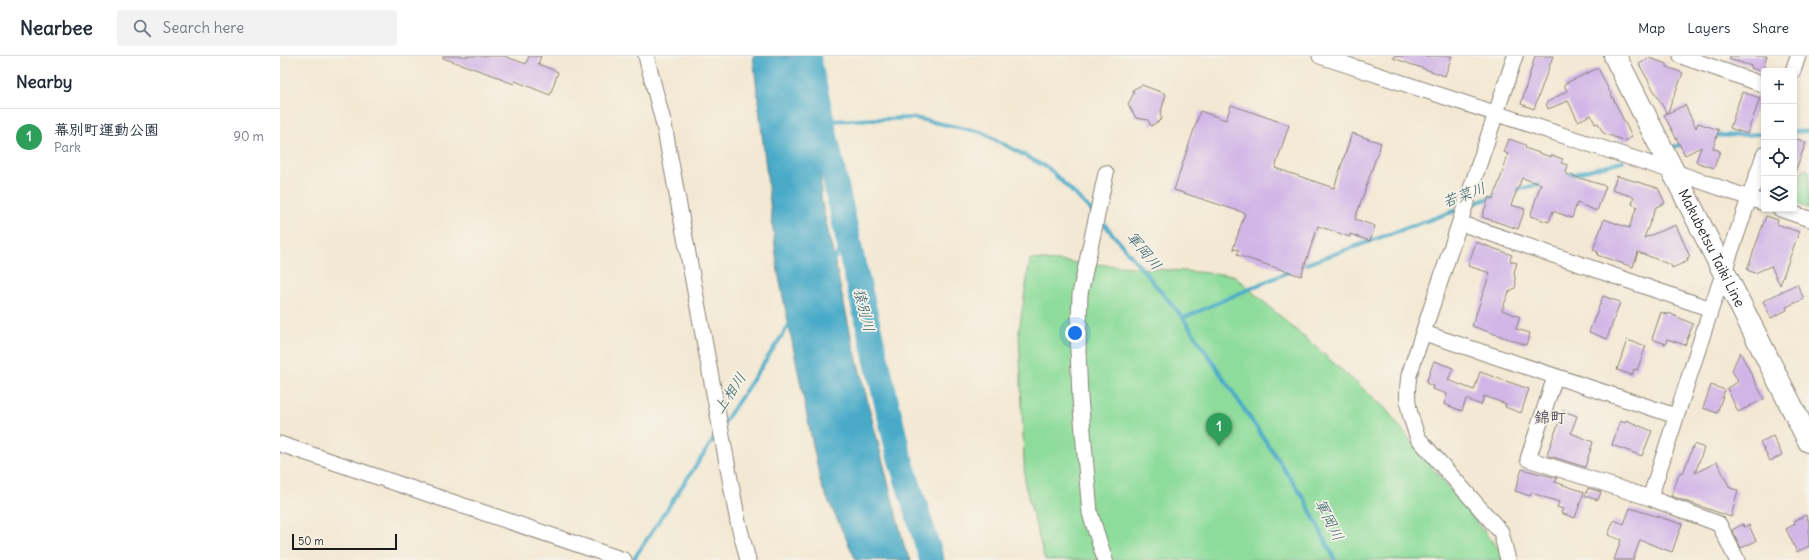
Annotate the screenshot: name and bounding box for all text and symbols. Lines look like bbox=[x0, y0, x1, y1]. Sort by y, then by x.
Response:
search box bbox=[117, 10, 397, 46]
text: Nearbee bbox=[20, 16, 93, 40]
icon: search bbox=[131, 17, 153, 39]
text: Search here bbox=[163, 18, 244, 37]
text: Map bbox=[1638, 19, 1665, 37]
text: Layers bbox=[1687, 19, 1730, 37]
text: Share bbox=[1752, 19, 1789, 37]
map controls bbox=[1761, 68, 1797, 212]
button: + bbox=[1761, 68, 1797, 104]
text: Nearby bbox=[16, 71, 72, 93]
button: − bbox=[1761, 104, 1797, 140]
text: 幕別町運動公園 bbox=[54, 120, 159, 139]
text: 1 bbox=[26, 128, 32, 145]
text: 90 m bbox=[233, 128, 264, 145]
text: Park bbox=[54, 139, 81, 156]
button: locate bbox=[1761, 140, 1797, 176]
button: layers bbox=[1761, 176, 1797, 212]
water label: 若菜川 bbox=[1439, 178, 1488, 211]
street label: Makubetsu Taiki Line bbox=[1674, 186, 1749, 310]
water label: 軍岡川 bbox=[1123, 227, 1166, 274]
water label: 猿別川 bbox=[850, 286, 879, 334]
your location bbox=[1065, 323, 1085, 343]
water label: 上相川 bbox=[709, 369, 750, 417]
district label: 錦町 bbox=[1534, 407, 1566, 427]
pin: 1 bbox=[1206, 413, 1232, 446]
water label: 軍岡川 bbox=[1311, 495, 1348, 544]
scale bar bbox=[292, 532, 397, 551]
text: 50 m bbox=[298, 534, 324, 548]

